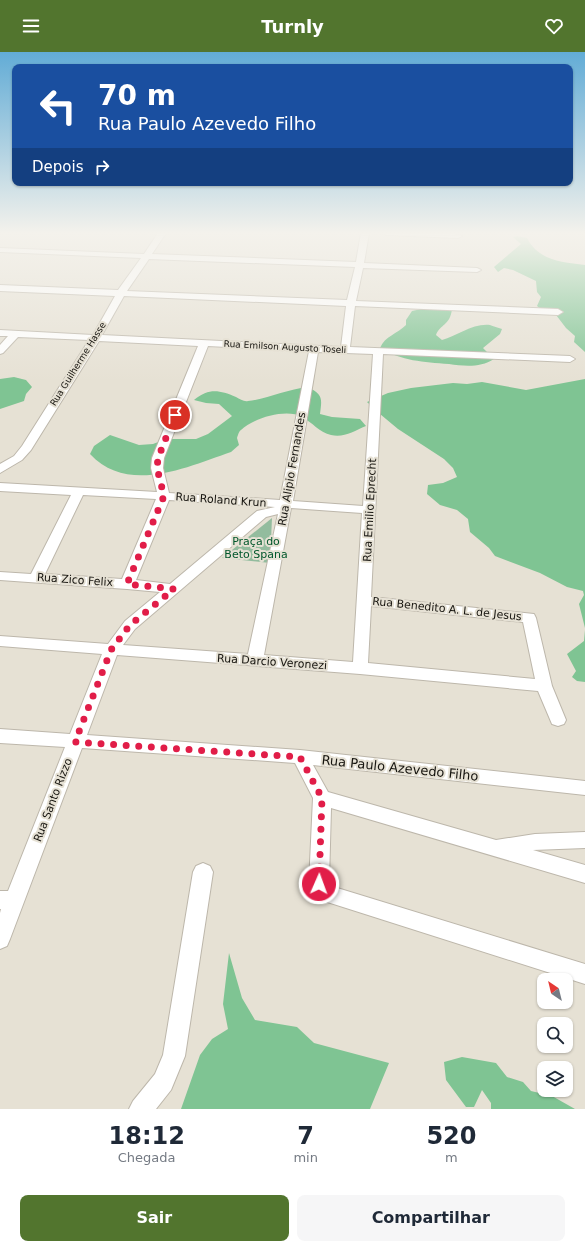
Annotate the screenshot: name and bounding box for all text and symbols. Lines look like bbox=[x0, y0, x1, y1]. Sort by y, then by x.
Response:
icon: menu bbox=[20, 15, 42, 37]
icon: heart bbox=[543, 15, 565, 37]
text: Turnly bbox=[261, 16, 324, 37]
text: 70 m bbox=[98, 79, 176, 112]
icon: left bbox=[32, 80, 84, 132]
text: Rua Paulo Azevedo Filho bbox=[98, 113, 316, 134]
icon: right bbox=[91, 156, 113, 178]
text: Depois bbox=[32, 158, 83, 176]
street label: Rua Guilherme Hasse bbox=[48, 320, 108, 408]
street label: Rua Emilson Augusto Toseli bbox=[223, 339, 347, 355]
pin bbox=[158, 398, 192, 432]
icon: arrive bbox=[164, 404, 186, 426]
street label: Rua Alipio Fernandes bbox=[276, 411, 308, 527]
street label: Rua Emilio Eprecht bbox=[361, 457, 379, 562]
street label: Rua Roland Krun bbox=[175, 490, 267, 510]
park label: Praça do Beto Spana bbox=[224, 535, 288, 561]
street label: Rua Zico Felix bbox=[36, 571, 114, 589]
street label: Rua Benedito A. L. de Jesus bbox=[372, 595, 523, 623]
street label: Rua Darcio Veronezi bbox=[217, 652, 327, 672]
street label: Rua Paulo Azevedo Filho bbox=[321, 752, 479, 784]
street label: Rua Santo Rizzo bbox=[31, 756, 75, 844]
position arrow bbox=[298, 863, 340, 905]
north arrow bbox=[537, 973, 573, 1009]
map controls bbox=[537, 973, 573, 1097]
button: search bbox=[537, 1017, 573, 1053]
button: layers bbox=[537, 1061, 573, 1097]
text: 18:12 bbox=[108, 1122, 185, 1150]
text: 7 bbox=[297, 1122, 314, 1150]
text: 520 bbox=[426, 1122, 476, 1150]
text: Chegada bbox=[118, 1150, 176, 1165]
text: min bbox=[293, 1150, 318, 1165]
text: m bbox=[445, 1150, 458, 1165]
button: Sair bbox=[20, 1195, 289, 1241]
button: Compartilhar bbox=[297, 1195, 565, 1241]

